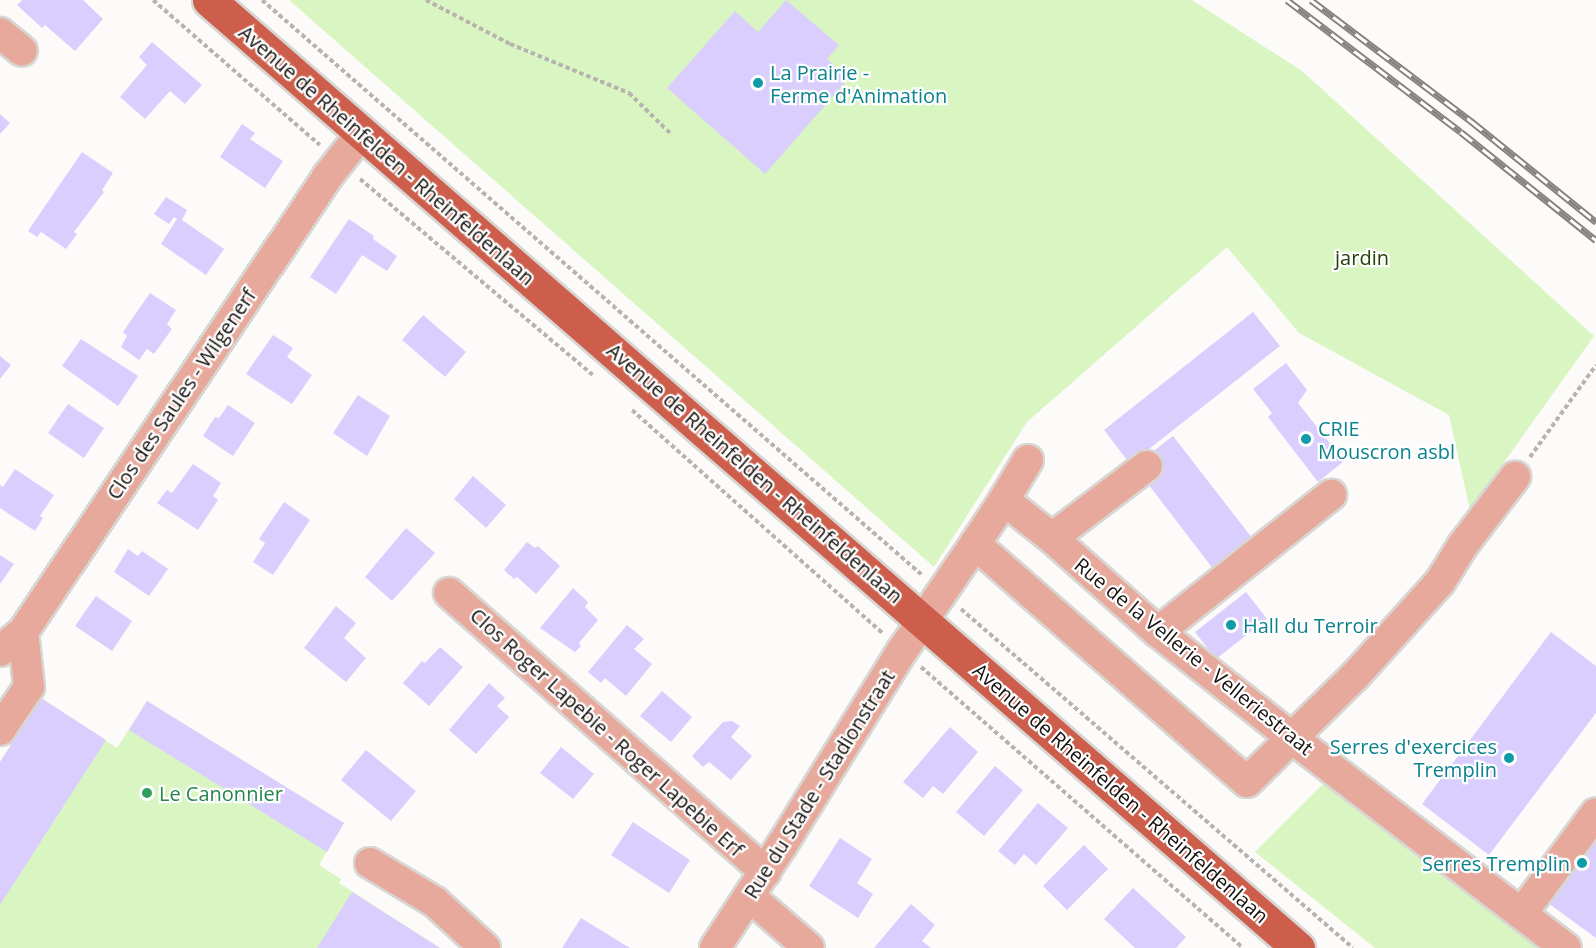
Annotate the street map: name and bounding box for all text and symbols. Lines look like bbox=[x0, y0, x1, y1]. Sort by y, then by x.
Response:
street label: Avenue de Rheinfelden - Rheinfeldenlaan bbox=[234, 20, 540, 290]
place label: La Prairie - Ferme d'Animation bbox=[770, 60, 947, 107]
marker: La Prairie - Ferme d'Animation bbox=[751, 76, 765, 90]
park label: jardin bbox=[1335, 245, 1389, 269]
street label: Clos des Saules - Wilgenerf bbox=[102, 284, 260, 504]
street label: Avenue de Rheinfelden - Rheinfeldenlaan bbox=[602, 338, 908, 608]
place label: CRIE Mouscron asbl bbox=[1318, 416, 1455, 463]
marker: CRIE Mouscron asbl bbox=[1299, 432, 1313, 446]
street label: Rue de la Vellerie - Velleriestraat bbox=[1070, 552, 1318, 760]
street label: Clos Roger Lapebie - Roger Lapebie Erf bbox=[466, 603, 748, 861]
place label: Hall du Terroir bbox=[1243, 613, 1378, 637]
marker: Hall du Terroir bbox=[1224, 618, 1238, 632]
street label: Avenue de Rheinfelden - Rheinfeldenlaan bbox=[968, 658, 1274, 928]
street label: Rue du Stade - Stadionstraat bbox=[739, 665, 899, 903]
place label: Serres d'exercices Tremplin bbox=[1330, 734, 1497, 781]
marker: Serres d'exercices Tremplin bbox=[1502, 751, 1516, 765]
place label: Le Canonnier bbox=[159, 781, 283, 805]
marker: Le Canonnier bbox=[140, 786, 154, 800]
place label: Serres Tremplin bbox=[1422, 851, 1570, 875]
marker: Serres Tremplin bbox=[1575, 856, 1589, 870]

